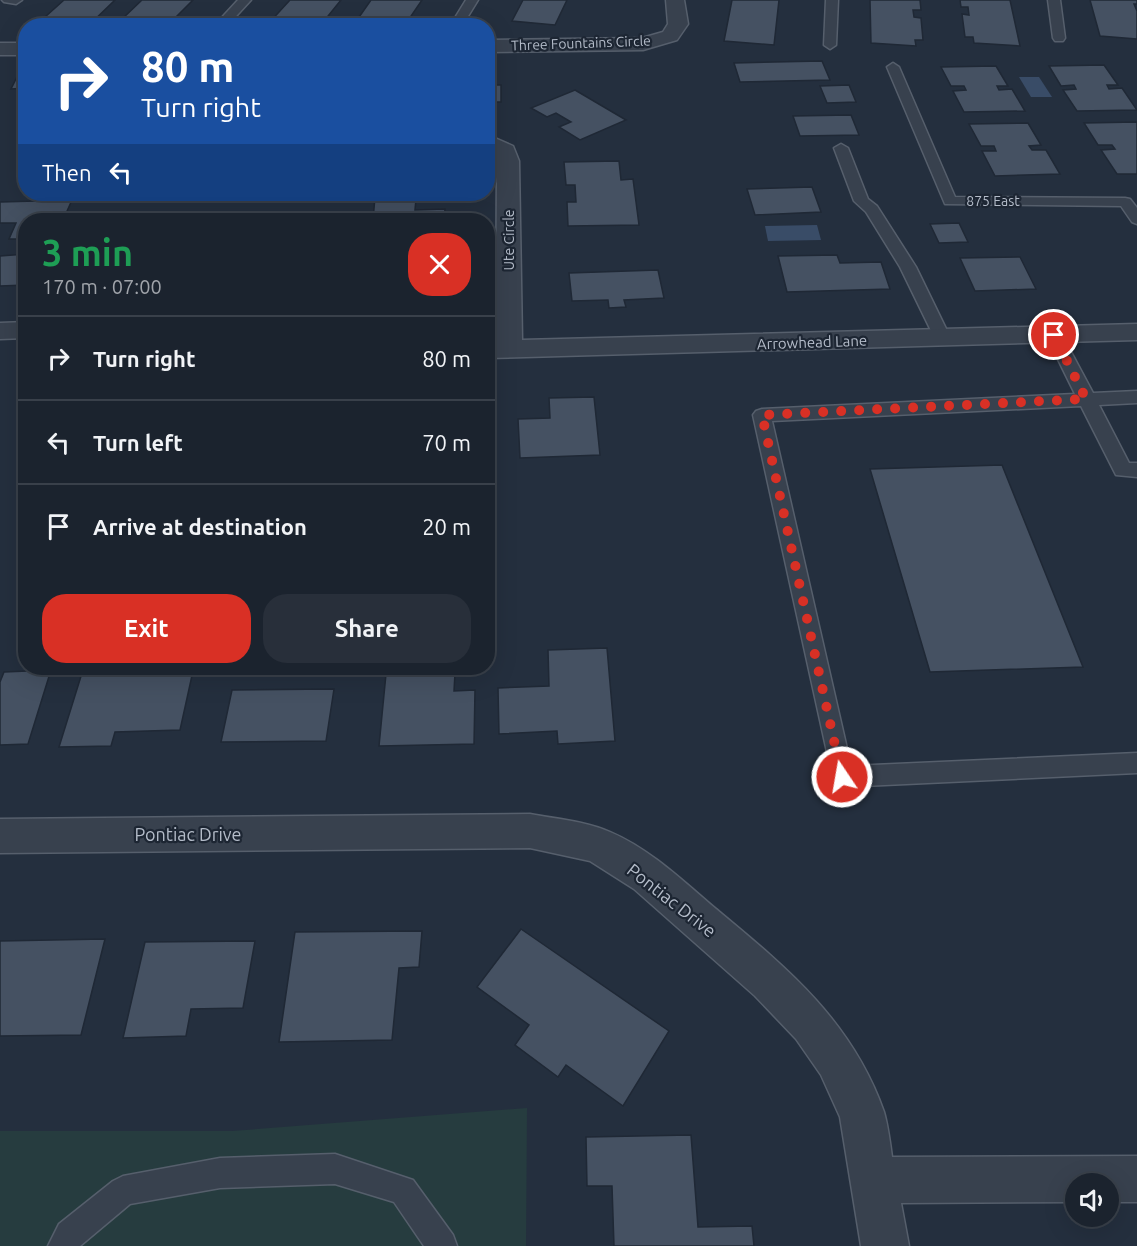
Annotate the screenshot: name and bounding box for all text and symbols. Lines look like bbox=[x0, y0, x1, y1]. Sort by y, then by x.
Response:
street label: Three Fountains Circle bbox=[511, 33, 651, 53]
icon: right bbox=[42, 42, 120, 120]
text: 80 m bbox=[141, 43, 235, 90]
text: Turn right bbox=[141, 92, 261, 122]
icon: left bbox=[104, 156, 137, 189]
text: Then bbox=[42, 160, 92, 185]
street label: 875 East bbox=[966, 193, 1020, 209]
street label: Ute Circle bbox=[501, 209, 517, 271]
text: 3 min bbox=[42, 232, 133, 273]
button: close bbox=[408, 233, 471, 296]
text: 170 m · 07:00 bbox=[42, 275, 162, 298]
pin bbox=[1028, 309, 1079, 360]
icon: arrive bbox=[1037, 318, 1070, 351]
street label: Arrowhead Lane bbox=[756, 332, 868, 352]
icon: right bbox=[42, 342, 75, 375]
text: Turn right bbox=[93, 346, 195, 371]
text: 80 m bbox=[422, 346, 471, 371]
icon: left bbox=[42, 426, 75, 459]
text: Turn left bbox=[93, 430, 183, 455]
text: 70 m bbox=[422, 430, 471, 455]
icon: arrive bbox=[42, 510, 75, 543]
text: Arrive at destination bbox=[93, 514, 307, 539]
text: 20 m bbox=[422, 514, 471, 539]
button: Exit bbox=[42, 594, 251, 663]
button: Share bbox=[263, 594, 471, 663]
position arrow bbox=[810, 745, 874, 809]
street label: Pontiac Drive bbox=[134, 824, 242, 844]
street label: Pontiac Drive bbox=[624, 859, 720, 941]
map controls bbox=[1065, 1173, 1119, 1227]
button: sound bbox=[1065, 1173, 1119, 1227]

